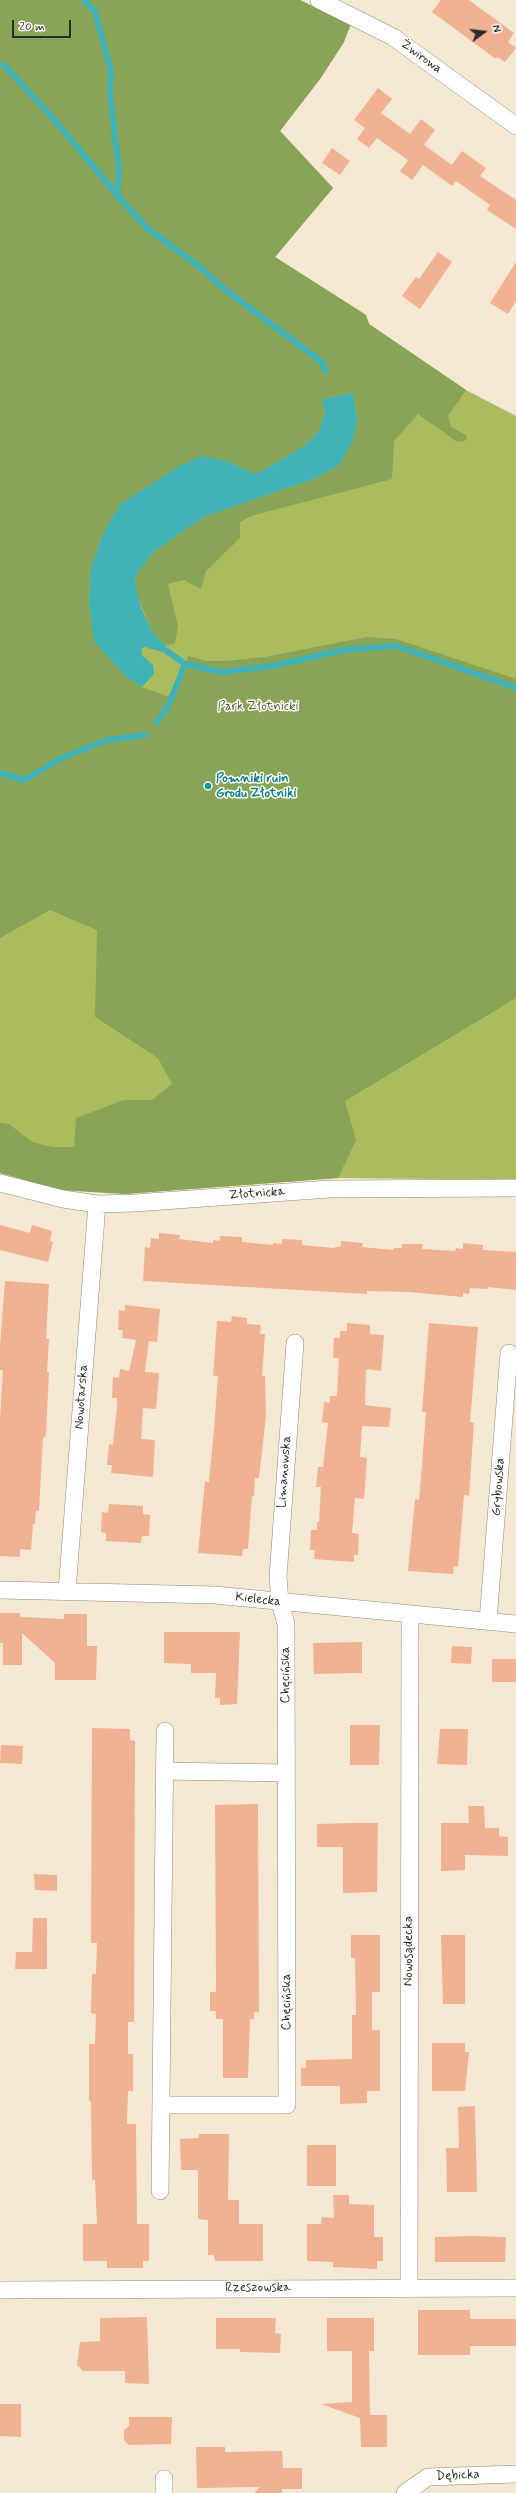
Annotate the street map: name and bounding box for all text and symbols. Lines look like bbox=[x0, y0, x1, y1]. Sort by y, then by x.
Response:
scale bar bbox=[14, 12, 73, 38]
north arrow bbox=[464, 12, 504, 52]
text: 20 m bbox=[19, 19, 45, 35]
text: N bbox=[488, 24, 503, 34]
street label: Żwirowa bbox=[397, 37, 445, 77]
park label: Park Złotnicki bbox=[218, 699, 298, 715]
place label: Pomniki ruin Grodu Złotniki bbox=[216, 771, 297, 802]
marker: Pomniki ruin Grodu Złotniki bbox=[203, 781, 213, 791]
street label: Złotnicka bbox=[228, 1184, 286, 1204]
street label: Nowotarska bbox=[72, 1364, 92, 1430]
street label: Limanowska bbox=[275, 1435, 295, 1509]
street label: Grybowska bbox=[489, 1457, 509, 1517]
street label: Kielecka bbox=[234, 1590, 282, 1610]
street label: Chęcińska bbox=[278, 1646, 294, 1704]
street label: Nowosądecka bbox=[401, 1916, 417, 1986]
street label: Chęcińska bbox=[279, 1973, 295, 2031]
street label: Rzeszowska bbox=[225, 2280, 291, 2296]
street label: Dębicka bbox=[436, 2467, 480, 2485]

